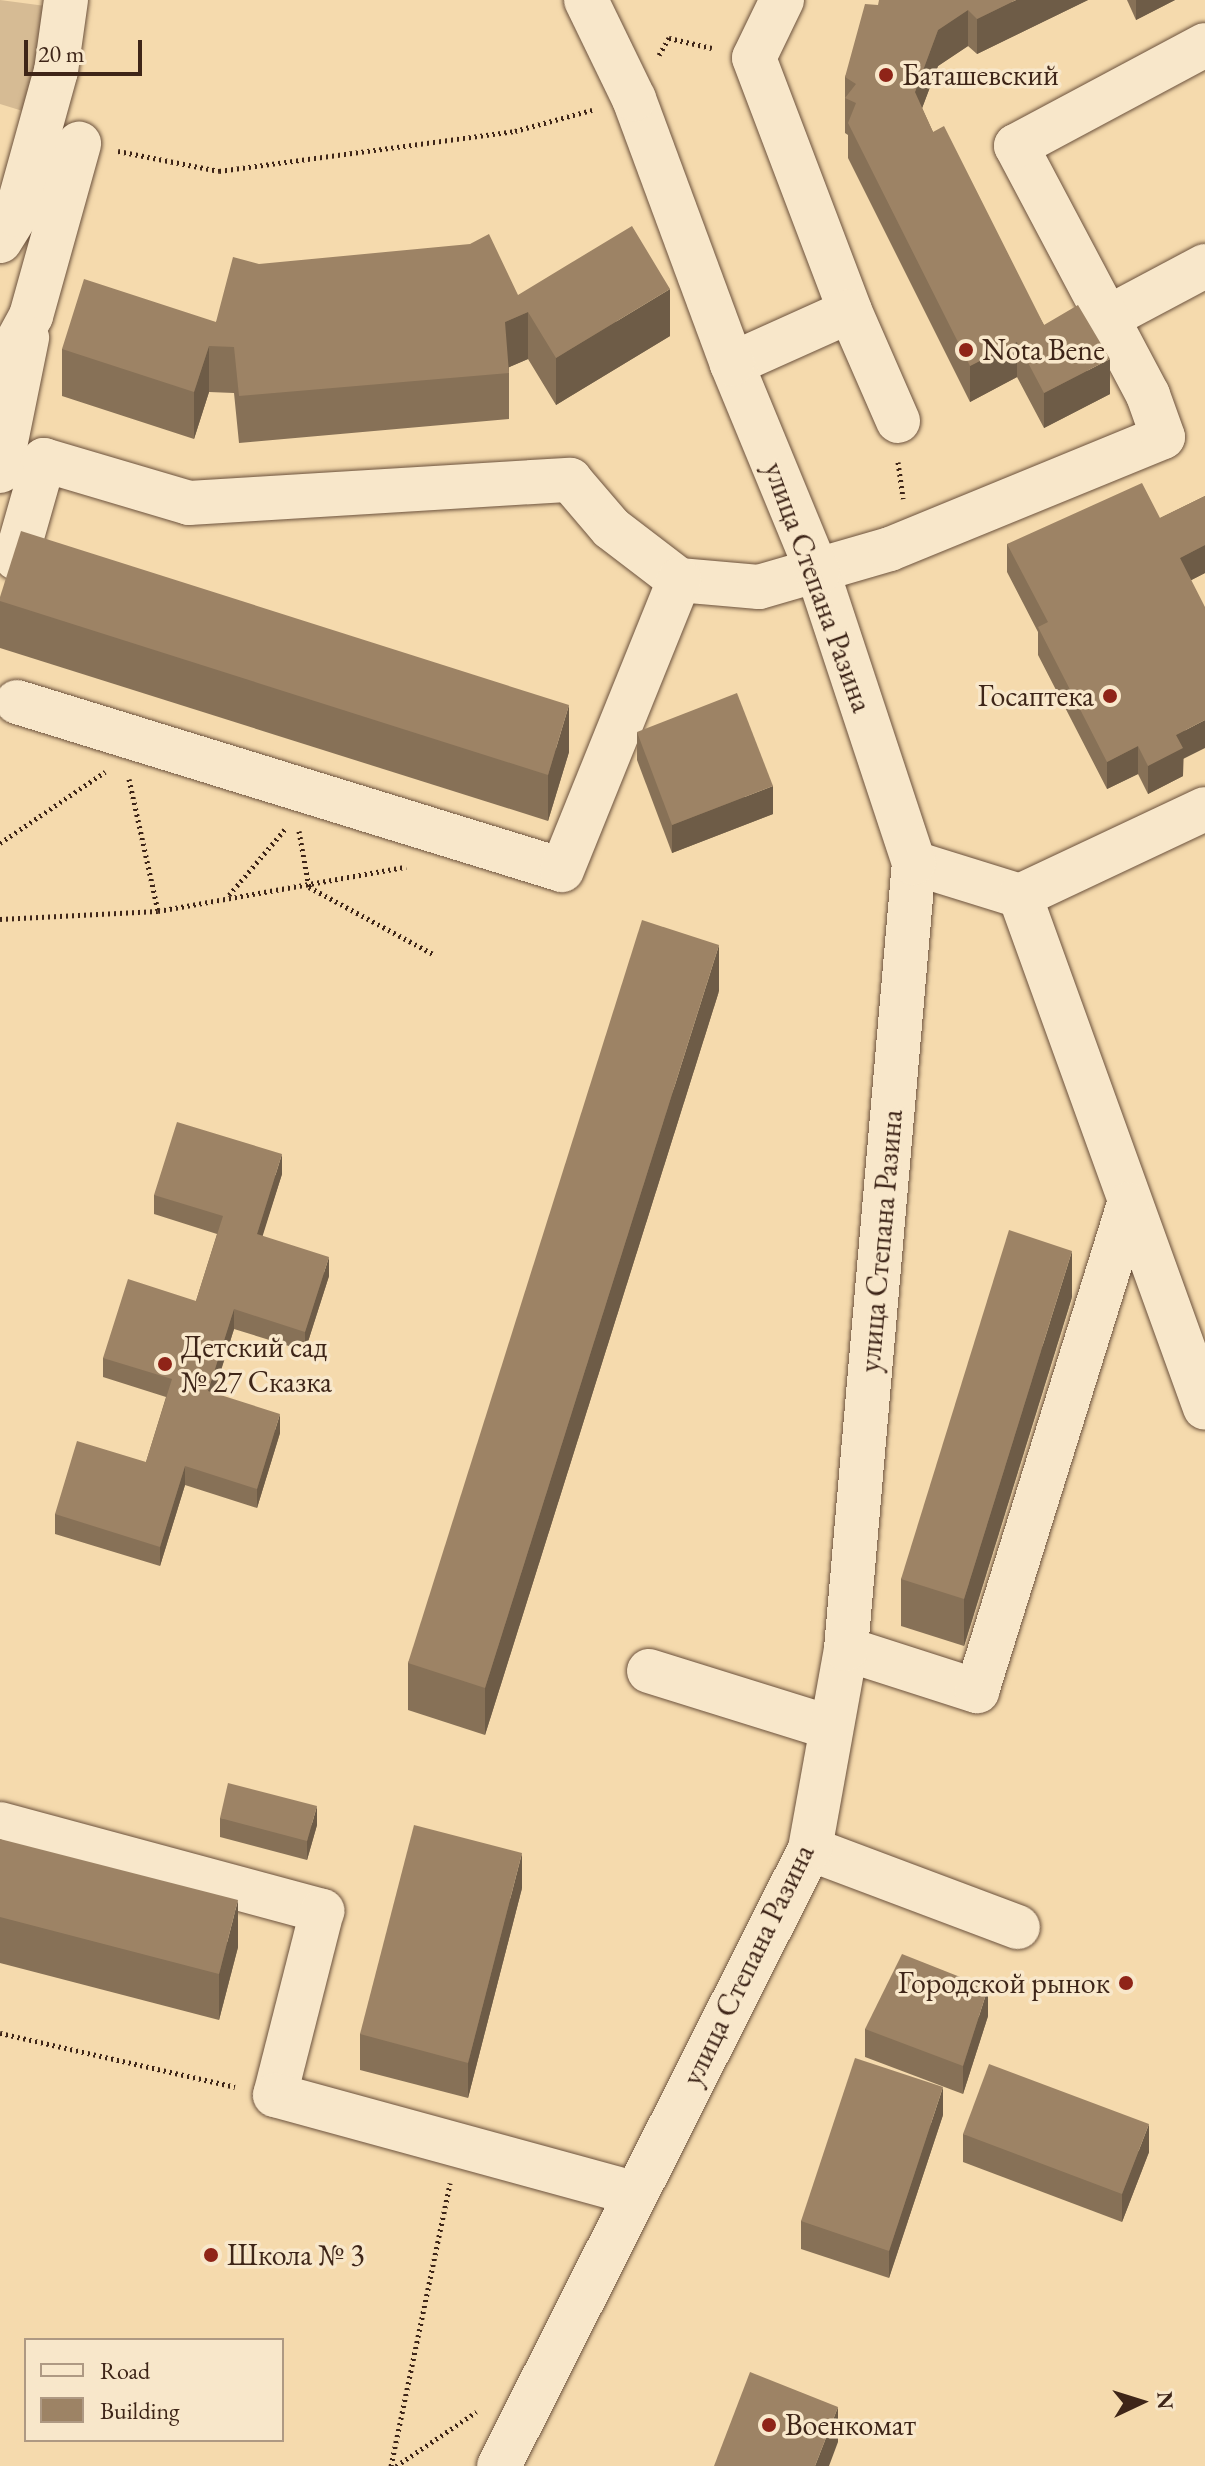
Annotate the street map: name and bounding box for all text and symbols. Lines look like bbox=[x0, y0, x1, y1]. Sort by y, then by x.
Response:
scale bar bbox=[28, 24, 146, 74]
text: 20 m bbox=[38, 38, 85, 69]
place label: Баташевский bbox=[902, 57, 1059, 93]
marker: Баташевский bbox=[877, 66, 895, 84]
place label: Nota Bene bbox=[982, 332, 1105, 368]
marker: Nota Bene bbox=[957, 341, 975, 359]
street label: улица Степана Разина bbox=[756, 457, 880, 717]
place label: Госаптека bbox=[978, 678, 1094, 714]
marker: Госаптека bbox=[1101, 687, 1119, 705]
street label: улица Степана Разина bbox=[852, 1108, 910, 1374]
place label: Детский сад № 27 Сказка bbox=[181, 1329, 332, 1400]
marker: Детский сад № 27 Сказка bbox=[156, 1355, 174, 1373]
street label: улица Степана Разина bbox=[674, 1839, 822, 2091]
place label: Городской рынок bbox=[898, 1965, 1110, 2001]
marker: Городской рынок bbox=[1117, 1974, 1135, 1992]
place label: Школа № 3 bbox=[227, 2237, 365, 2273]
marker: Школа № 3 bbox=[202, 2246, 220, 2264]
legend bbox=[24, 2338, 284, 2442]
text: Road bbox=[100, 2355, 150, 2386]
north arrow bbox=[1101, 2362, 1181, 2442]
text: N bbox=[1150, 2390, 1181, 2410]
text: Building bbox=[100, 2395, 180, 2426]
place label: Военкомат bbox=[785, 2407, 916, 2443]
marker: Военкомат bbox=[760, 2416, 778, 2434]

